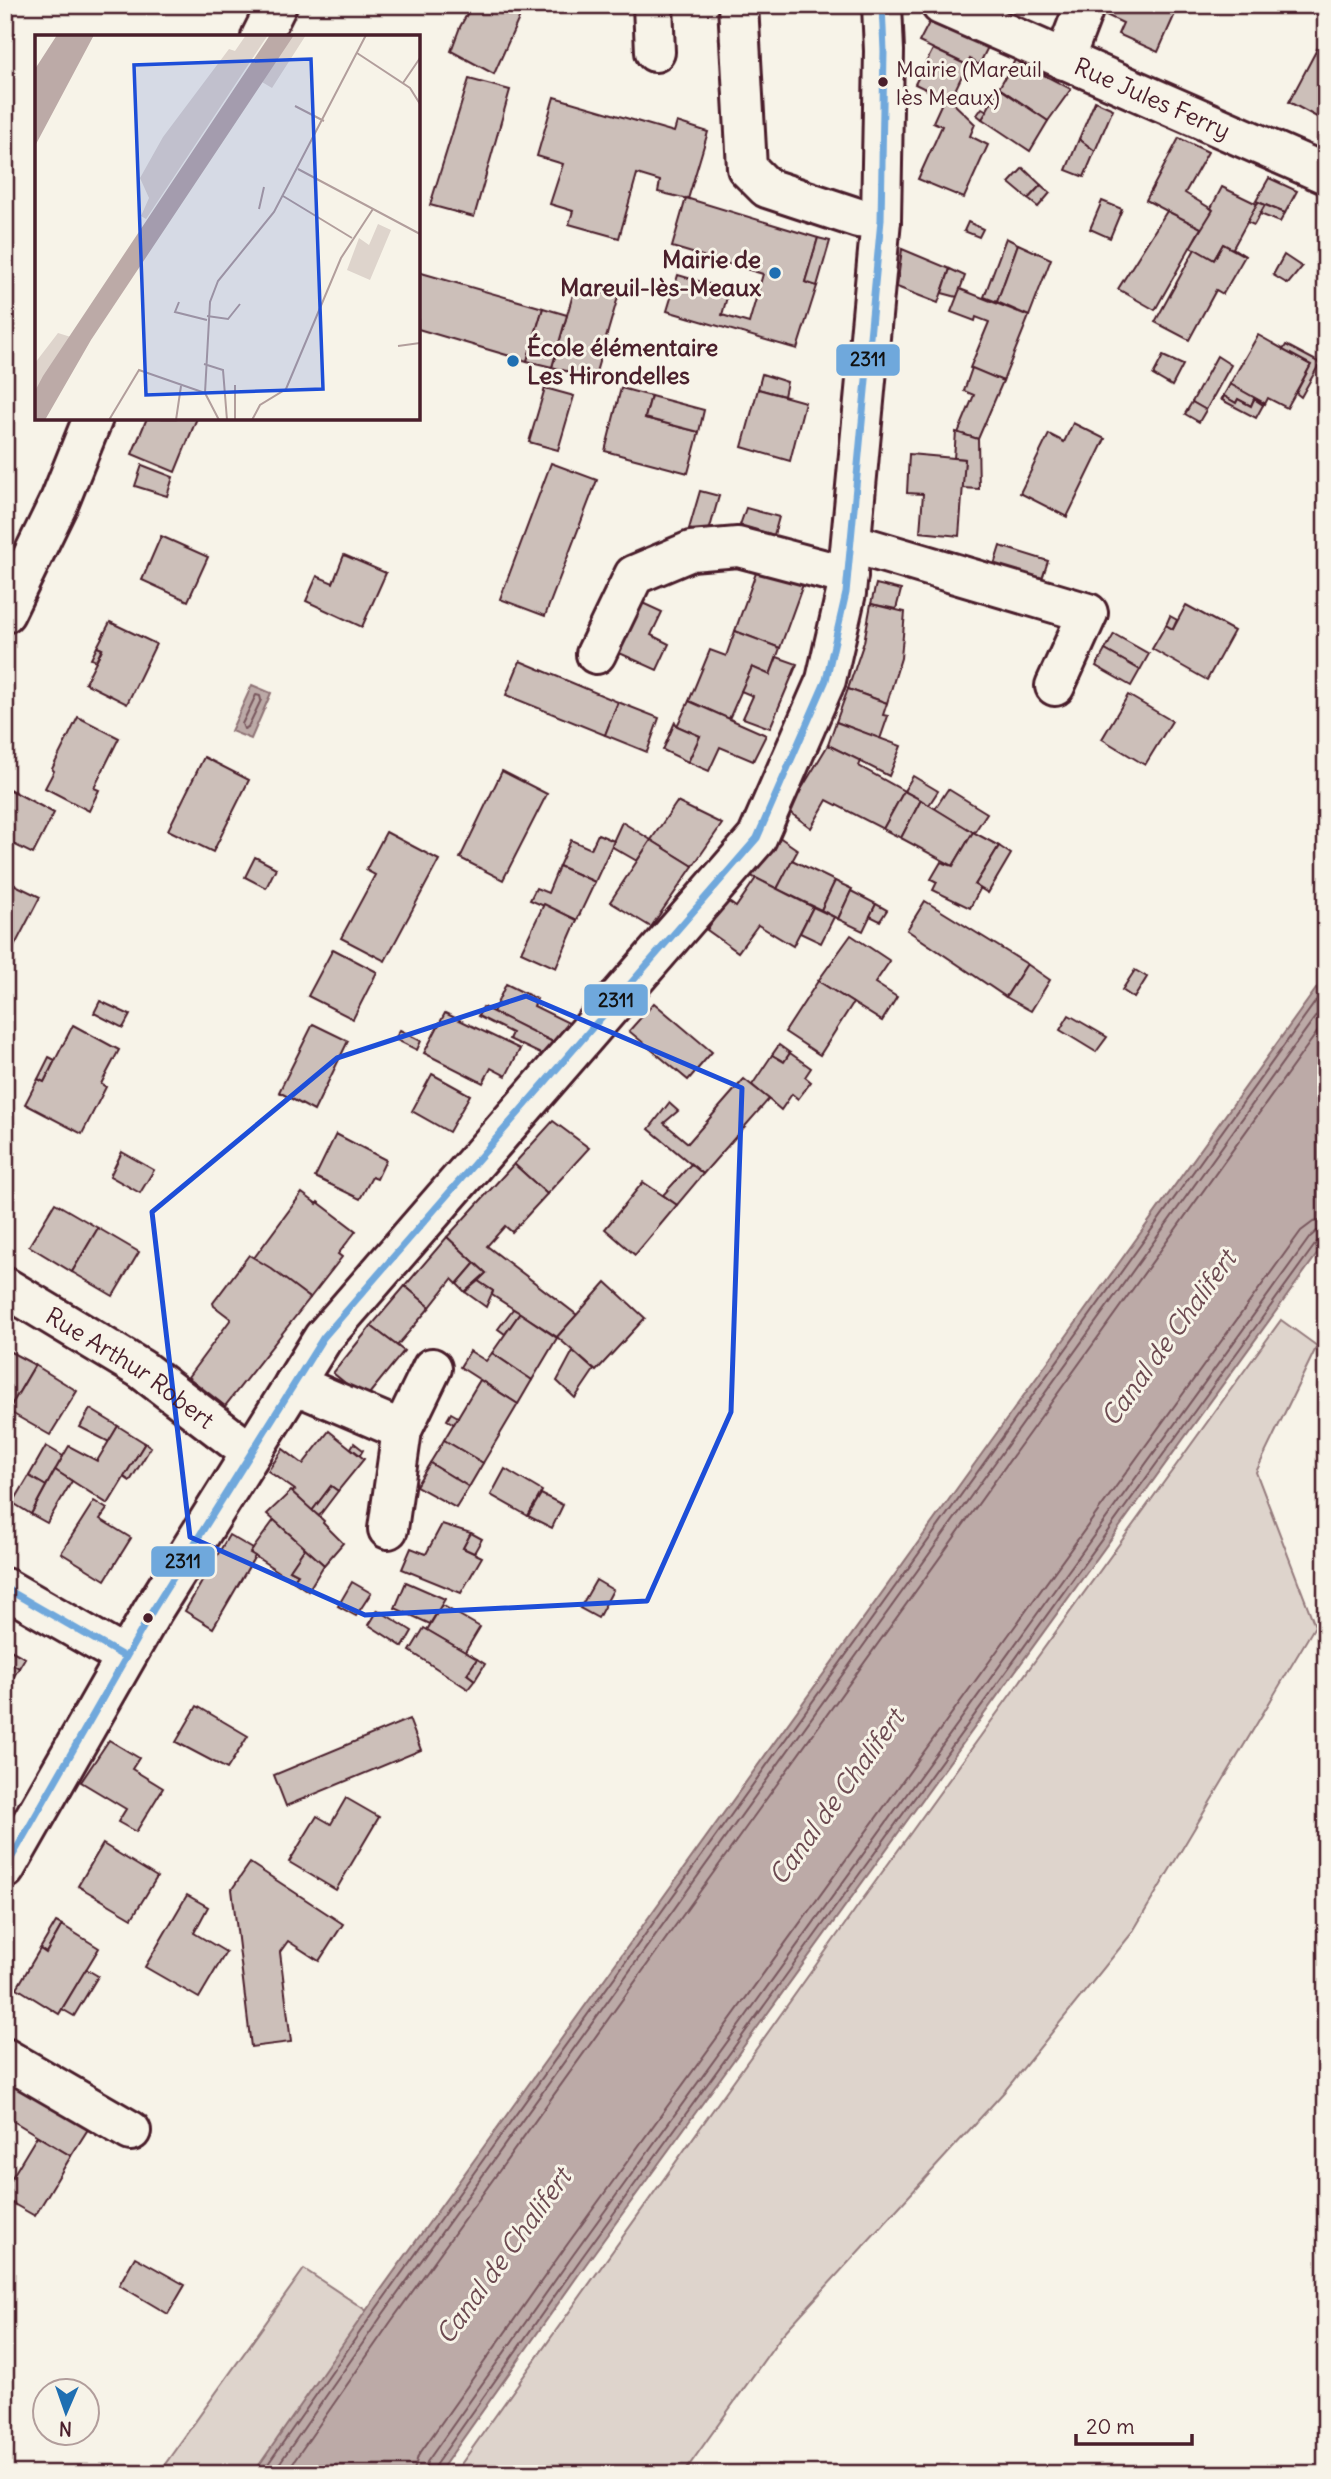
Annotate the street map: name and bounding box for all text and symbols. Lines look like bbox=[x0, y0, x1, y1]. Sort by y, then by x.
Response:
inset map bbox=[35, 35, 420, 420]
street label: Rue Jules Ferry bbox=[1070, 50, 1235, 145]
place label: Mairie (Mareuil lès Meaux) bbox=[896, 55, 1042, 111]
marker: Mairie (Mareuil lès Meaux) bbox=[876, 75, 890, 89]
place label: Mairie de Mareuil-lès-Meaux bbox=[560, 244, 761, 302]
marker: Mairie de Mareuil-lès-Meaux bbox=[767, 265, 783, 281]
place label: École élémentaire Les Hirondelles bbox=[527, 332, 718, 390]
line badge: 2311 bbox=[835, 343, 901, 377]
text: 2311 bbox=[850, 347, 886, 371]
marker: École élémentaire Les Hirondelles bbox=[505, 353, 521, 369]
line badge: 2311 bbox=[583, 983, 649, 1017]
text: 2311 bbox=[598, 988, 634, 1012]
water label: Canal de Chalifert bbox=[1093, 1241, 1245, 1432]
street label: Rue Arthur Robert bbox=[41, 1300, 221, 1435]
line badge: 2311 bbox=[150, 1545, 216, 1578]
text: 2311 bbox=[165, 1549, 201, 1573]
unlabelled marker bbox=[141, 1611, 155, 1625]
water label: Canal de Chalifert bbox=[761, 1700, 913, 1891]
water label: Canal de Chalifert bbox=[428, 2159, 580, 2350]
north arrow bbox=[32, 2378, 102, 2448]
scale bar bbox=[1076, 2402, 1191, 2446]
text: 20 m bbox=[1086, 2413, 1135, 2440]
text: N bbox=[58, 2417, 72, 2441]

